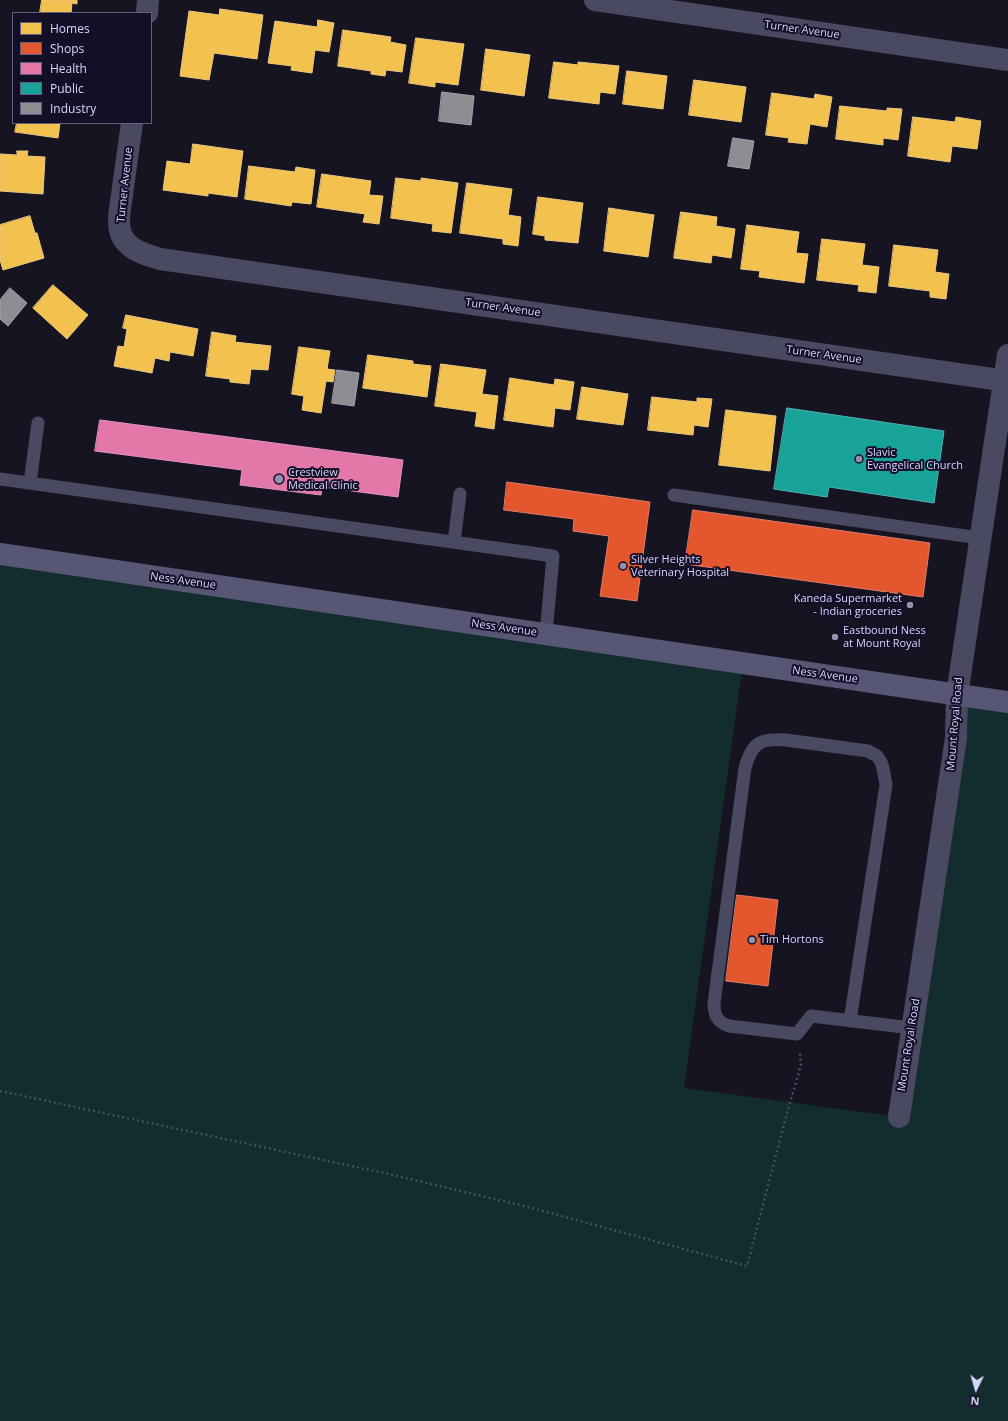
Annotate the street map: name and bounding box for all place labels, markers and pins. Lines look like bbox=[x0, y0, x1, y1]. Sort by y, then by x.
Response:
place label: Slavic Evangelical Church bbox=[867, 446, 963, 472]
marker: Slavic Evangelical Church bbox=[854, 454, 864, 464]
place label: Crestview Medical Clinic bbox=[288, 466, 358, 492]
marker: Crestview Medical Clinic bbox=[273, 473, 285, 485]
place label: Silver Heights Veterinary Hospital bbox=[631, 553, 729, 579]
marker: Silver Heights Veterinary Hospital bbox=[618, 561, 628, 571]
place label: Kaneda Supermarket - Indian groceries bbox=[794, 592, 902, 618]
marker: Kaneda Supermarket - Indian groceries bbox=[905, 600, 915, 610]
place label: Eastbound Ness at Mount Royal bbox=[843, 624, 926, 650]
marker: Eastbound Ness at Mount Royal bbox=[830, 632, 840, 642]
place label: Tim Hortons bbox=[760, 933, 824, 947]
marker: Tim Hortons bbox=[747, 935, 757, 945]

